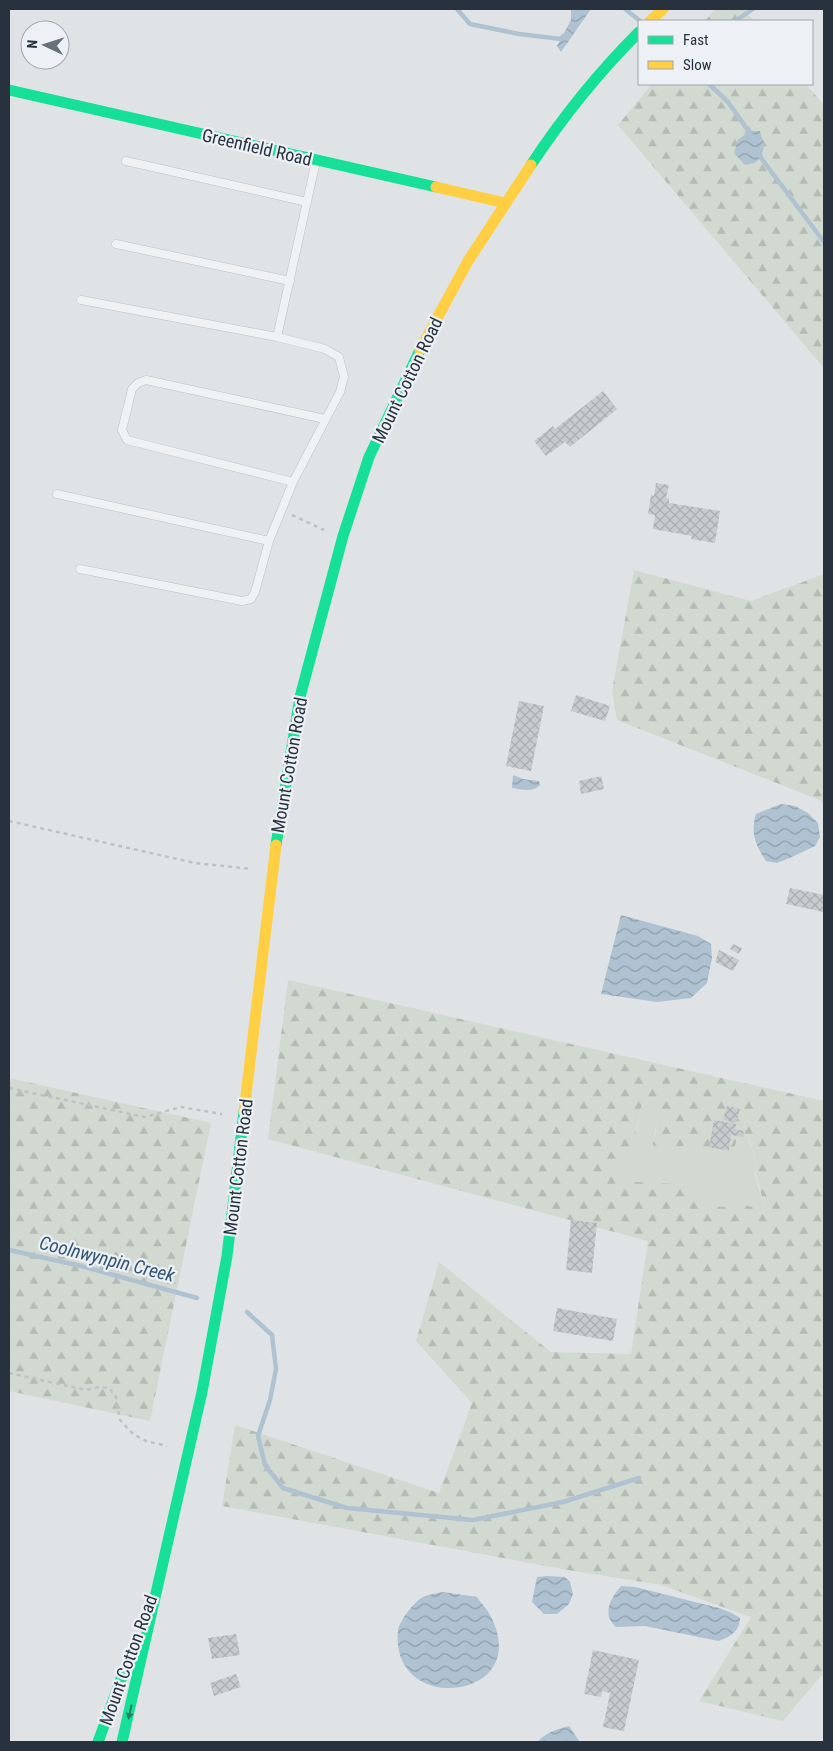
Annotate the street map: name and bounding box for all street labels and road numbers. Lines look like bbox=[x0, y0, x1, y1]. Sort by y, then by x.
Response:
street label: Greenfield Road bbox=[200, 124, 314, 170]
street label: Mount Cotton Road bbox=[367, 314, 447, 446]
street label: Mount Cotton Road bbox=[267, 696, 311, 834]
street label: Mount Cotton Road bbox=[219, 1098, 257, 1236]
street label: Mount Cotton Road bbox=[95, 1592, 161, 1728]

